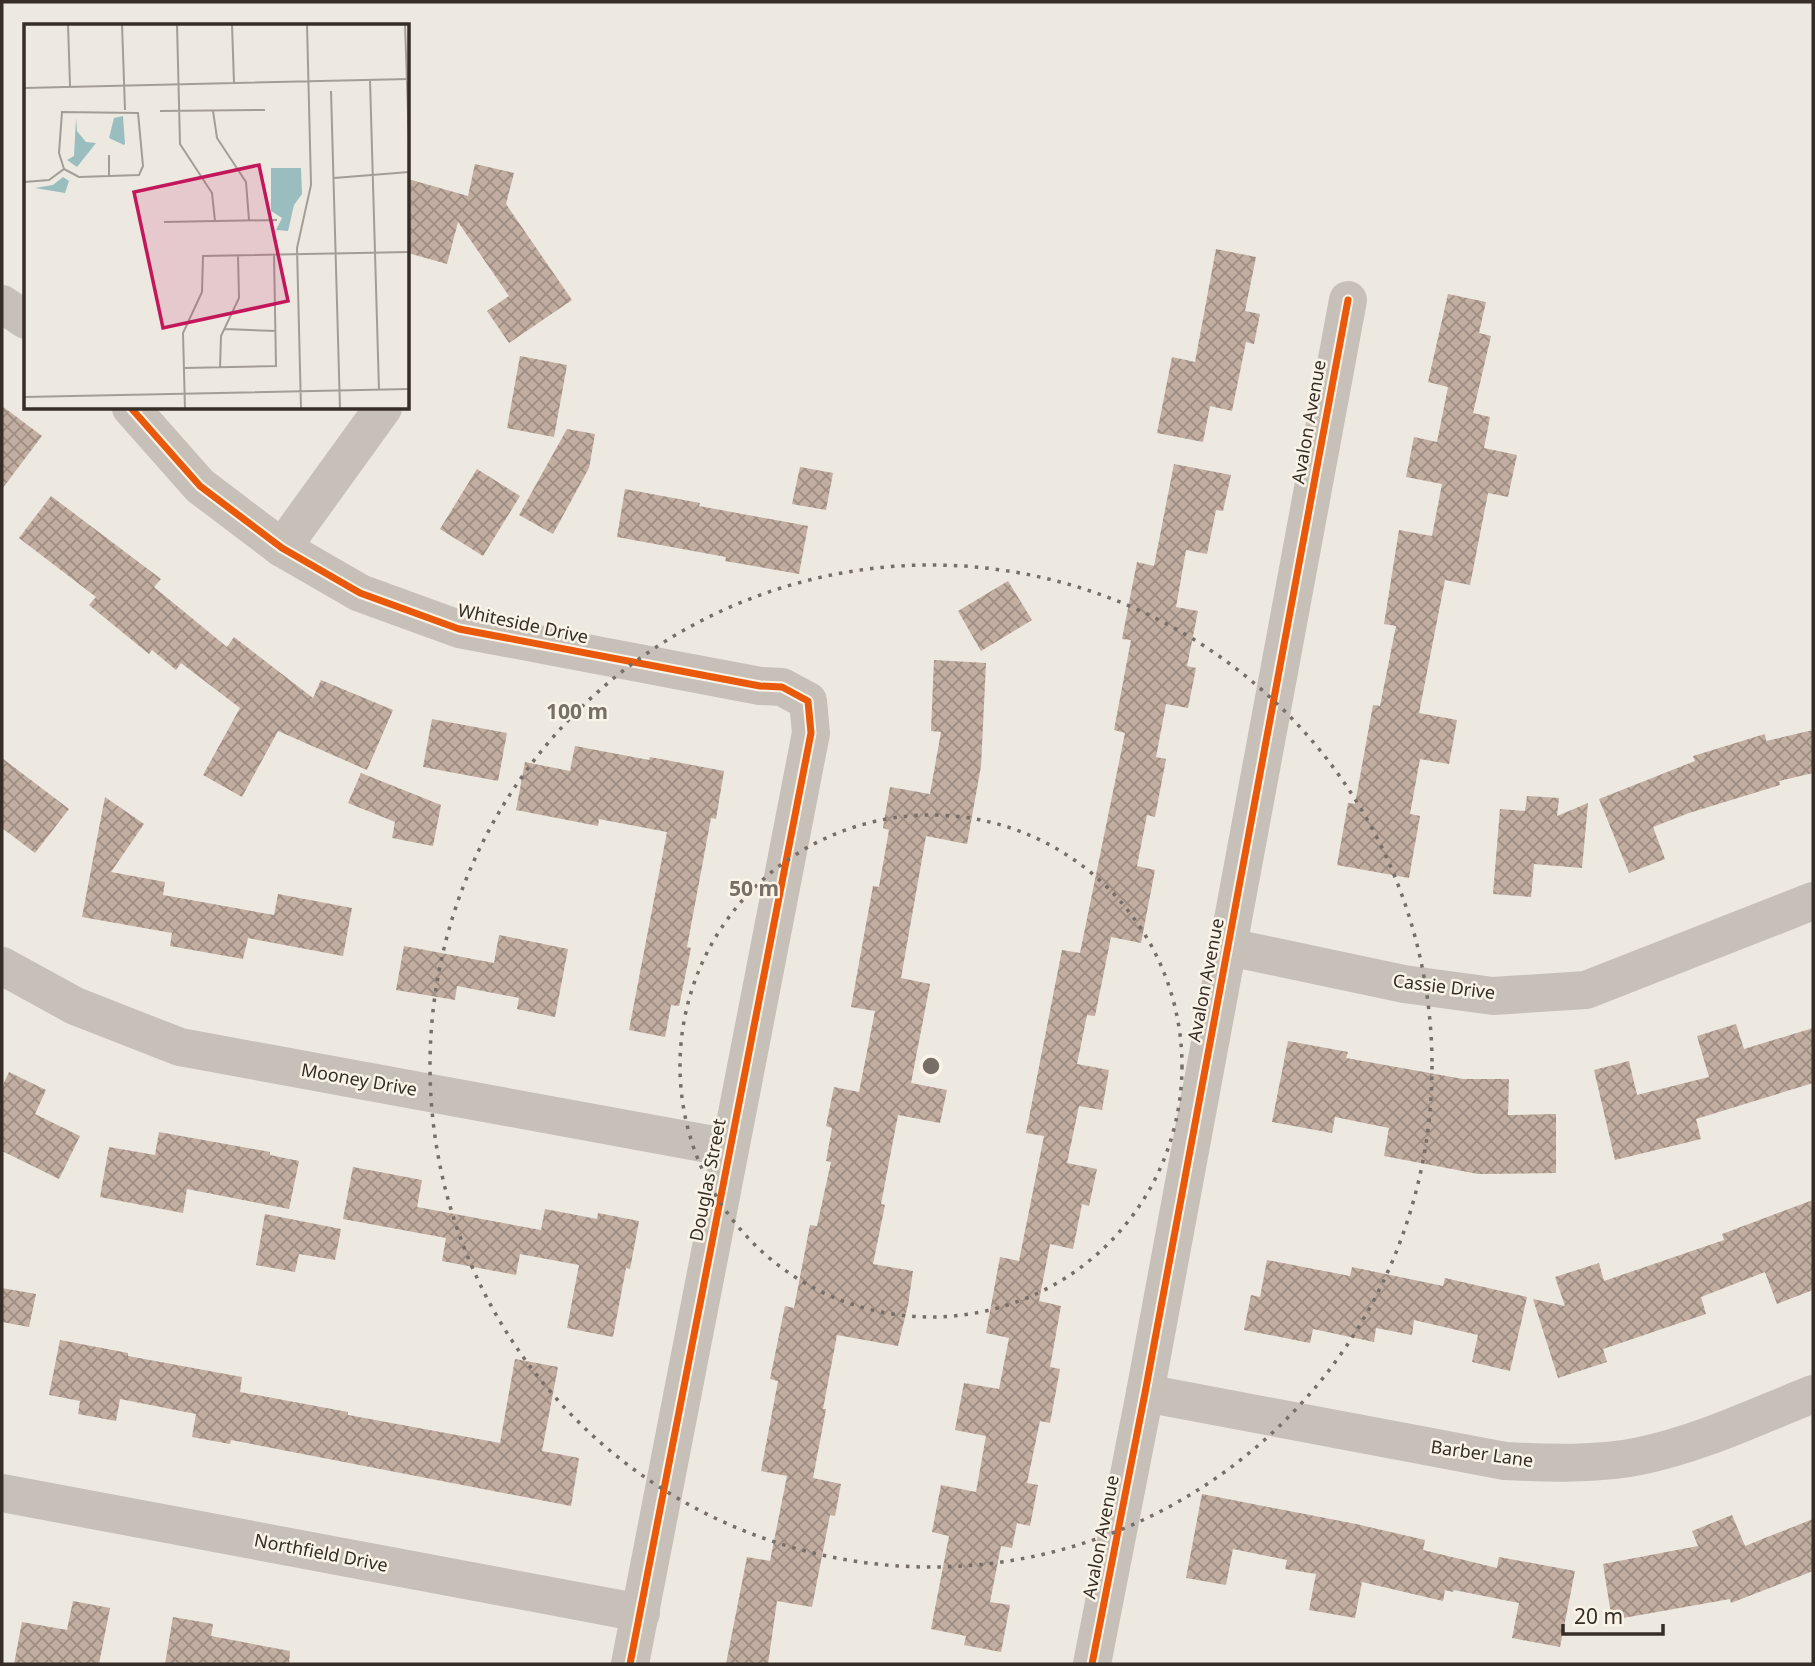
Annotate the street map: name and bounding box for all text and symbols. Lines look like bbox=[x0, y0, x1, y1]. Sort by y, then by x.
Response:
inset map bbox=[24, 24, 410, 410]
street label: Avalon Avenue bbox=[1285, 358, 1331, 486]
street label: Whiteside Drive bbox=[456, 597, 591, 649]
text: 100 m bbox=[546, 697, 608, 725]
text: 50 m bbox=[729, 874, 779, 902]
street label: Avalon Avenue bbox=[1181, 916, 1229, 1044]
street label: Cassie Drive bbox=[1392, 968, 1497, 1004]
centre of rings bbox=[919, 1054, 943, 1078]
street label: Mooney Drive bbox=[299, 1057, 419, 1101]
street label: Douglas Street bbox=[683, 1116, 731, 1243]
street label: Barber Lane bbox=[1429, 1434, 1535, 1472]
street label: Avalon Avenue bbox=[1076, 1473, 1124, 1601]
street label: Northfield Drive bbox=[252, 1527, 390, 1577]
scale bar bbox=[1563, 1592, 1663, 1636]
text: 20 m bbox=[1574, 1602, 1623, 1630]

